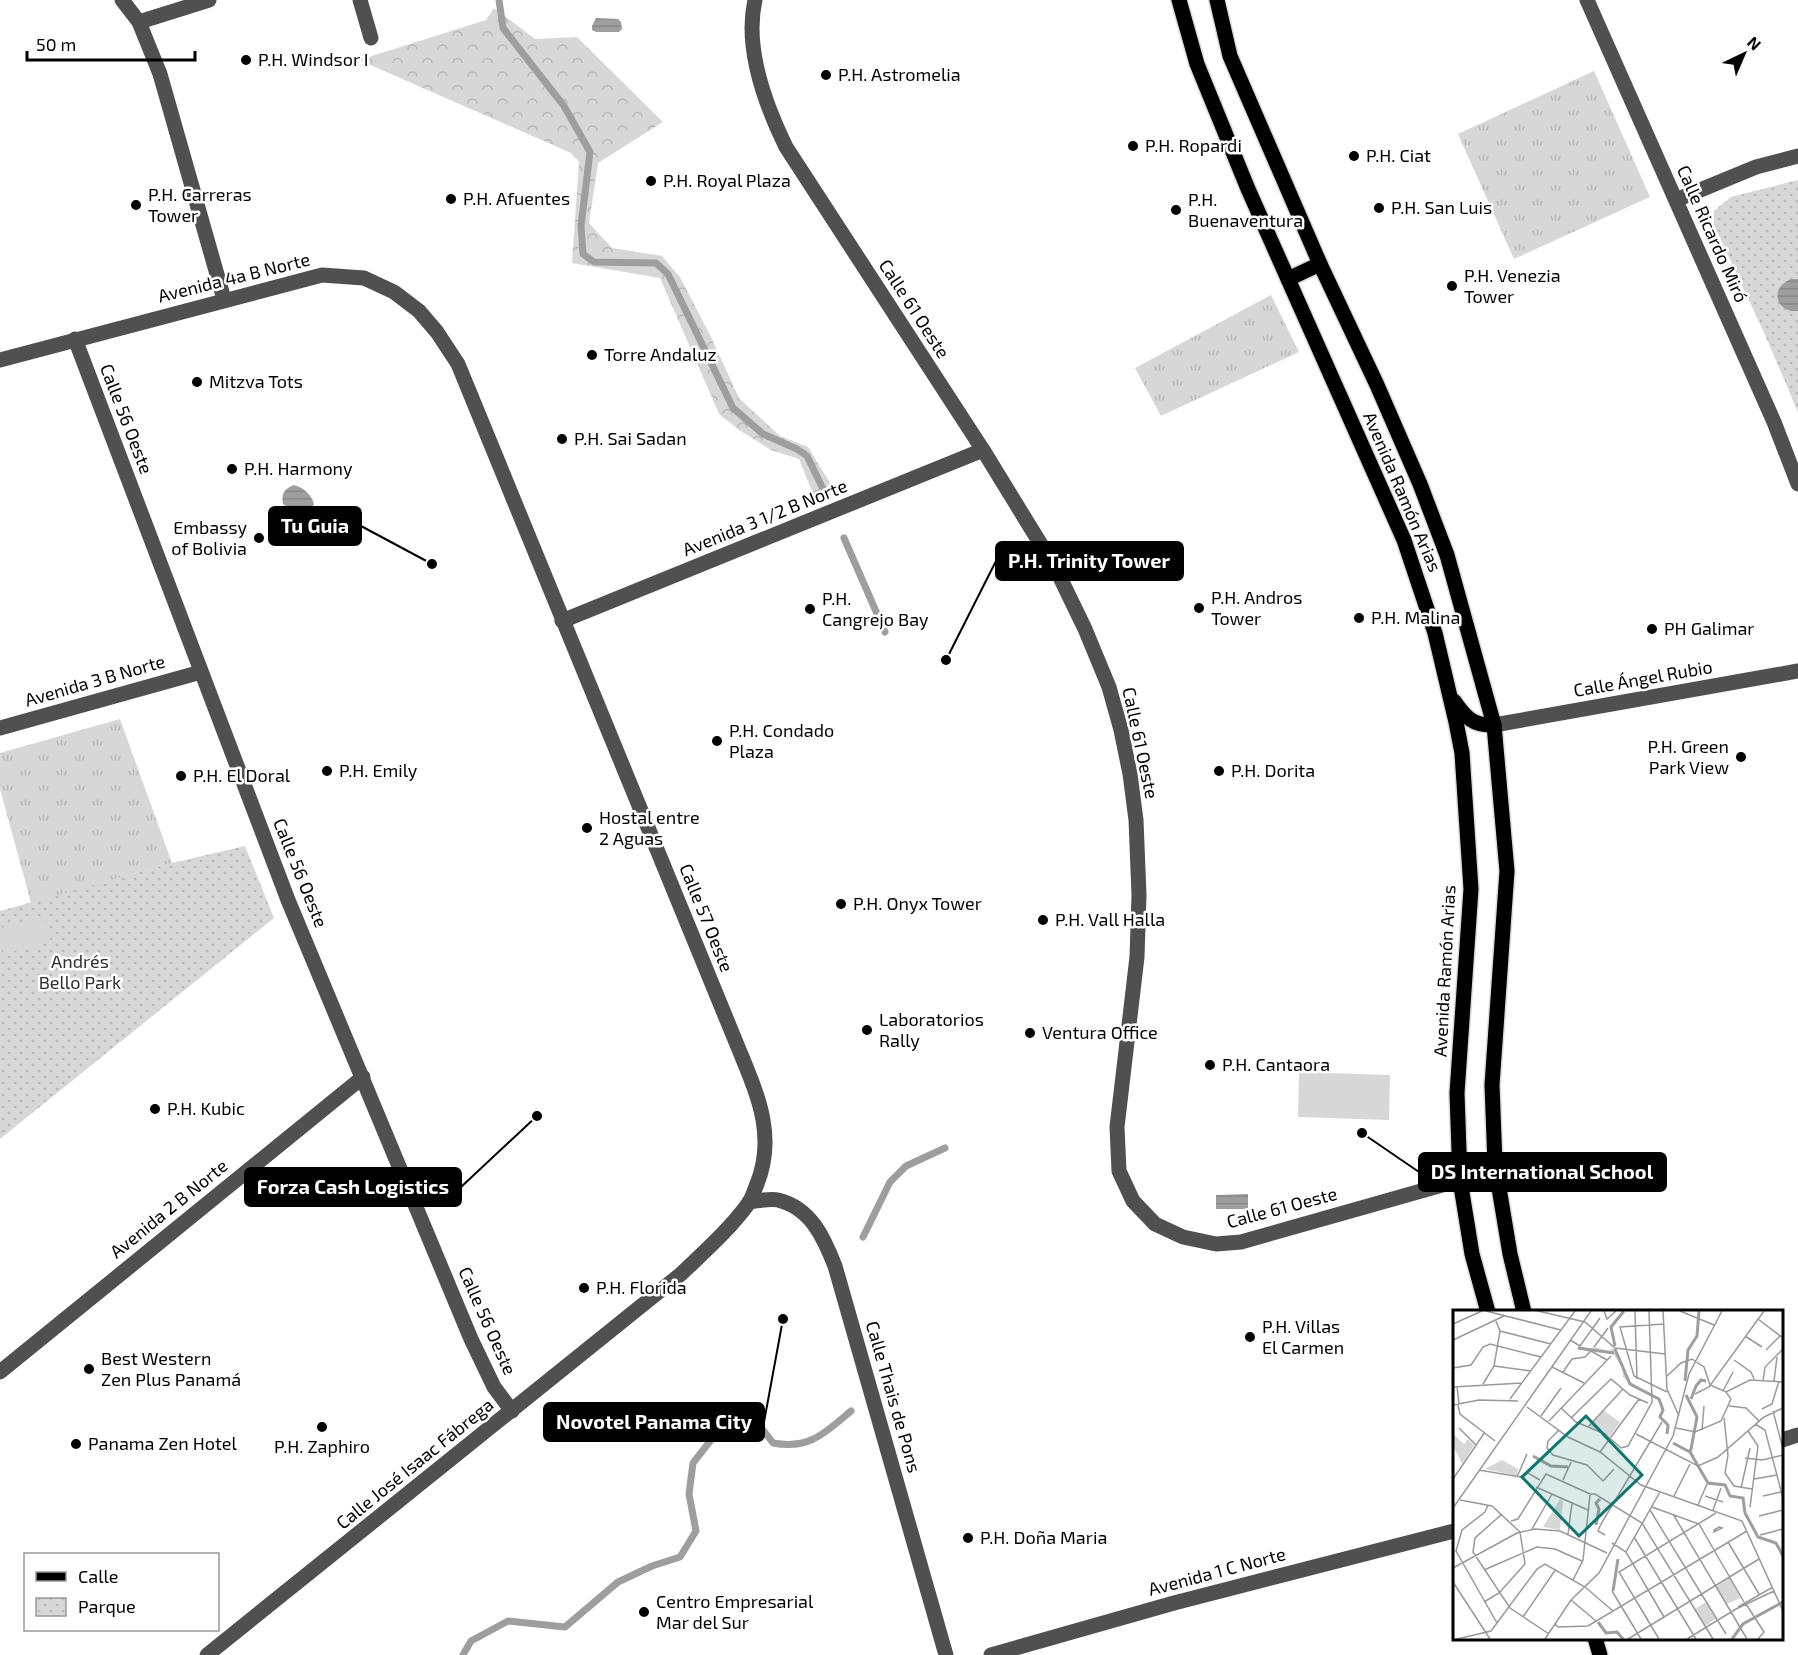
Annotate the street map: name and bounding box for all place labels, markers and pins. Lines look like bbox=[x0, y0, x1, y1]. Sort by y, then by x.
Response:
place label: P.H. Windsor I bbox=[258, 48, 369, 70]
marker: P.H. Windsor I bbox=[239, 53, 253, 67]
place label: P.H. Astromelia bbox=[838, 63, 961, 85]
marker: P.H. Astromelia bbox=[819, 68, 833, 82]
place label: P.H. Ropardi bbox=[1145, 134, 1242, 156]
marker: P.H. Ropardi bbox=[1126, 139, 1140, 153]
place label: P.H. Ciat bbox=[1366, 144, 1431, 166]
marker: P.H. Ciat bbox=[1347, 149, 1361, 163]
place label: P.H. Royal Plaza bbox=[663, 169, 791, 191]
marker: P.H. Royal Plaza bbox=[644, 174, 658, 188]
place label: P.H. Carreras Tower bbox=[148, 183, 252, 226]
place label: P.H. Afuentes bbox=[463, 187, 570, 209]
place label: P.H. Buenaventura bbox=[1188, 188, 1303, 231]
marker: P.H. Afuentes bbox=[444, 192, 458, 206]
place label: P.H. San Luis bbox=[1391, 196, 1492, 218]
marker: P.H. Carreras Tower bbox=[129, 198, 143, 212]
marker: P.H. San Luis bbox=[1372, 201, 1386, 215]
marker: P.H. Buenaventura bbox=[1169, 203, 1183, 217]
place label: P.H. Venezia Tower bbox=[1464, 264, 1561, 307]
marker: P.H. Venezia Tower bbox=[1445, 279, 1459, 293]
place label: Torre Andaluz bbox=[604, 343, 717, 365]
marker: Torre Andaluz bbox=[585, 348, 599, 362]
place label: Mitzva Tots bbox=[209, 370, 303, 392]
marker: Mitzva Tots bbox=[190, 375, 204, 389]
place label: P.H. Sai Sadan bbox=[574, 427, 687, 449]
marker: P.H. Sai Sadan bbox=[555, 432, 569, 446]
place label: P.H. Harmony bbox=[244, 457, 353, 479]
marker: P.H. Harmony bbox=[225, 462, 239, 476]
callout: Tu Guia bbox=[269, 507, 361, 545]
place label: Embassy of Bolivia bbox=[171, 516, 247, 559]
marker: Embassy of Bolivia bbox=[252, 531, 266, 545]
callout: P.H. Trinity Tower bbox=[996, 542, 1183, 580]
place label: P.H. Andros Tower bbox=[1211, 586, 1302, 629]
place label: P.H. Cangrejo Bay bbox=[822, 587, 929, 630]
marker: P.H. Andros Tower bbox=[1192, 601, 1206, 615]
marker: P.H. Cangrejo Bay bbox=[803, 602, 817, 616]
place label: P.H. Malina bbox=[1371, 606, 1460, 628]
marker: P.H. Malina bbox=[1352, 611, 1366, 625]
place label: PH Galimar bbox=[1664, 617, 1755, 639]
marker: PH Galimar bbox=[1645, 622, 1659, 636]
place label: P.H. Condado Plaza bbox=[729, 719, 834, 762]
marker: P.H. Condado Plaza bbox=[710, 734, 724, 748]
place label: P.H. Green Park View bbox=[1647, 735, 1729, 778]
marker: P.H. Green Park View bbox=[1734, 750, 1748, 764]
place label: P.H. Emily bbox=[339, 759, 418, 781]
place label: P.H. Dorita bbox=[1231, 759, 1315, 781]
place label: P.H. El Doral bbox=[193, 764, 291, 786]
marker: P.H. Emily bbox=[320, 764, 334, 778]
marker: P.H. Dorita bbox=[1212, 764, 1226, 778]
marker: P.H. El Doral bbox=[174, 769, 188, 783]
place label: Hostal entre 2 Aguas bbox=[599, 806, 700, 849]
marker: Hostal entre 2 Aguas bbox=[580, 821, 594, 835]
place label: P.H. Onyx Tower bbox=[853, 892, 982, 914]
marker: P.H. Onyx Tower bbox=[834, 897, 848, 911]
place label: P.H. Vall Halla bbox=[1055, 908, 1165, 930]
marker: P.H. Vall Halla bbox=[1036, 913, 1050, 927]
place label: Laboratorios Rally bbox=[879, 1008, 984, 1051]
place label: Ventura Office bbox=[1042, 1021, 1158, 1043]
marker: Laboratorios Rally bbox=[860, 1023, 874, 1037]
marker: Ventura Office bbox=[1023, 1026, 1037, 1040]
place label: P.H. Cantaora bbox=[1222, 1053, 1330, 1075]
marker: P.H. Cantaora bbox=[1203, 1058, 1217, 1072]
place label: P.H. Kubic bbox=[167, 1097, 245, 1119]
marker: P.H. Kubic bbox=[148, 1102, 162, 1116]
callout: DS International School bbox=[1419, 1153, 1666, 1191]
callout: Forza Cash Logistics bbox=[245, 1168, 461, 1206]
place label: P.H. Florida bbox=[596, 1276, 687, 1298]
marker: P.H. Florida bbox=[577, 1281, 591, 1295]
place label: P.H. Villas El Carmen bbox=[1262, 1315, 1344, 1358]
marker: P.H. Villas El Carmen bbox=[1243, 1330, 1257, 1344]
place label: Best Western Zen Plus Panamá bbox=[101, 1347, 241, 1390]
marker: Best Western Zen Plus Panamá bbox=[82, 1362, 96, 1376]
callout: Novotel Panama City bbox=[544, 1403, 764, 1441]
marker: P.H. Zaphiro bbox=[315, 1420, 329, 1434]
place label: Panama Zen Hotel bbox=[88, 1432, 238, 1454]
place label: P.H. Zaphiro bbox=[274, 1435, 370, 1457]
marker: Panama Zen Hotel bbox=[69, 1437, 83, 1451]
place label: P.H. Doña Maria bbox=[980, 1526, 1107, 1548]
marker: P.H. Doña Maria bbox=[961, 1531, 975, 1545]
place label: Centro Empresarial Mar del Sur bbox=[656, 1590, 814, 1633]
marker: Centro Empresarial Mar del Sur bbox=[637, 1605, 651, 1619]

